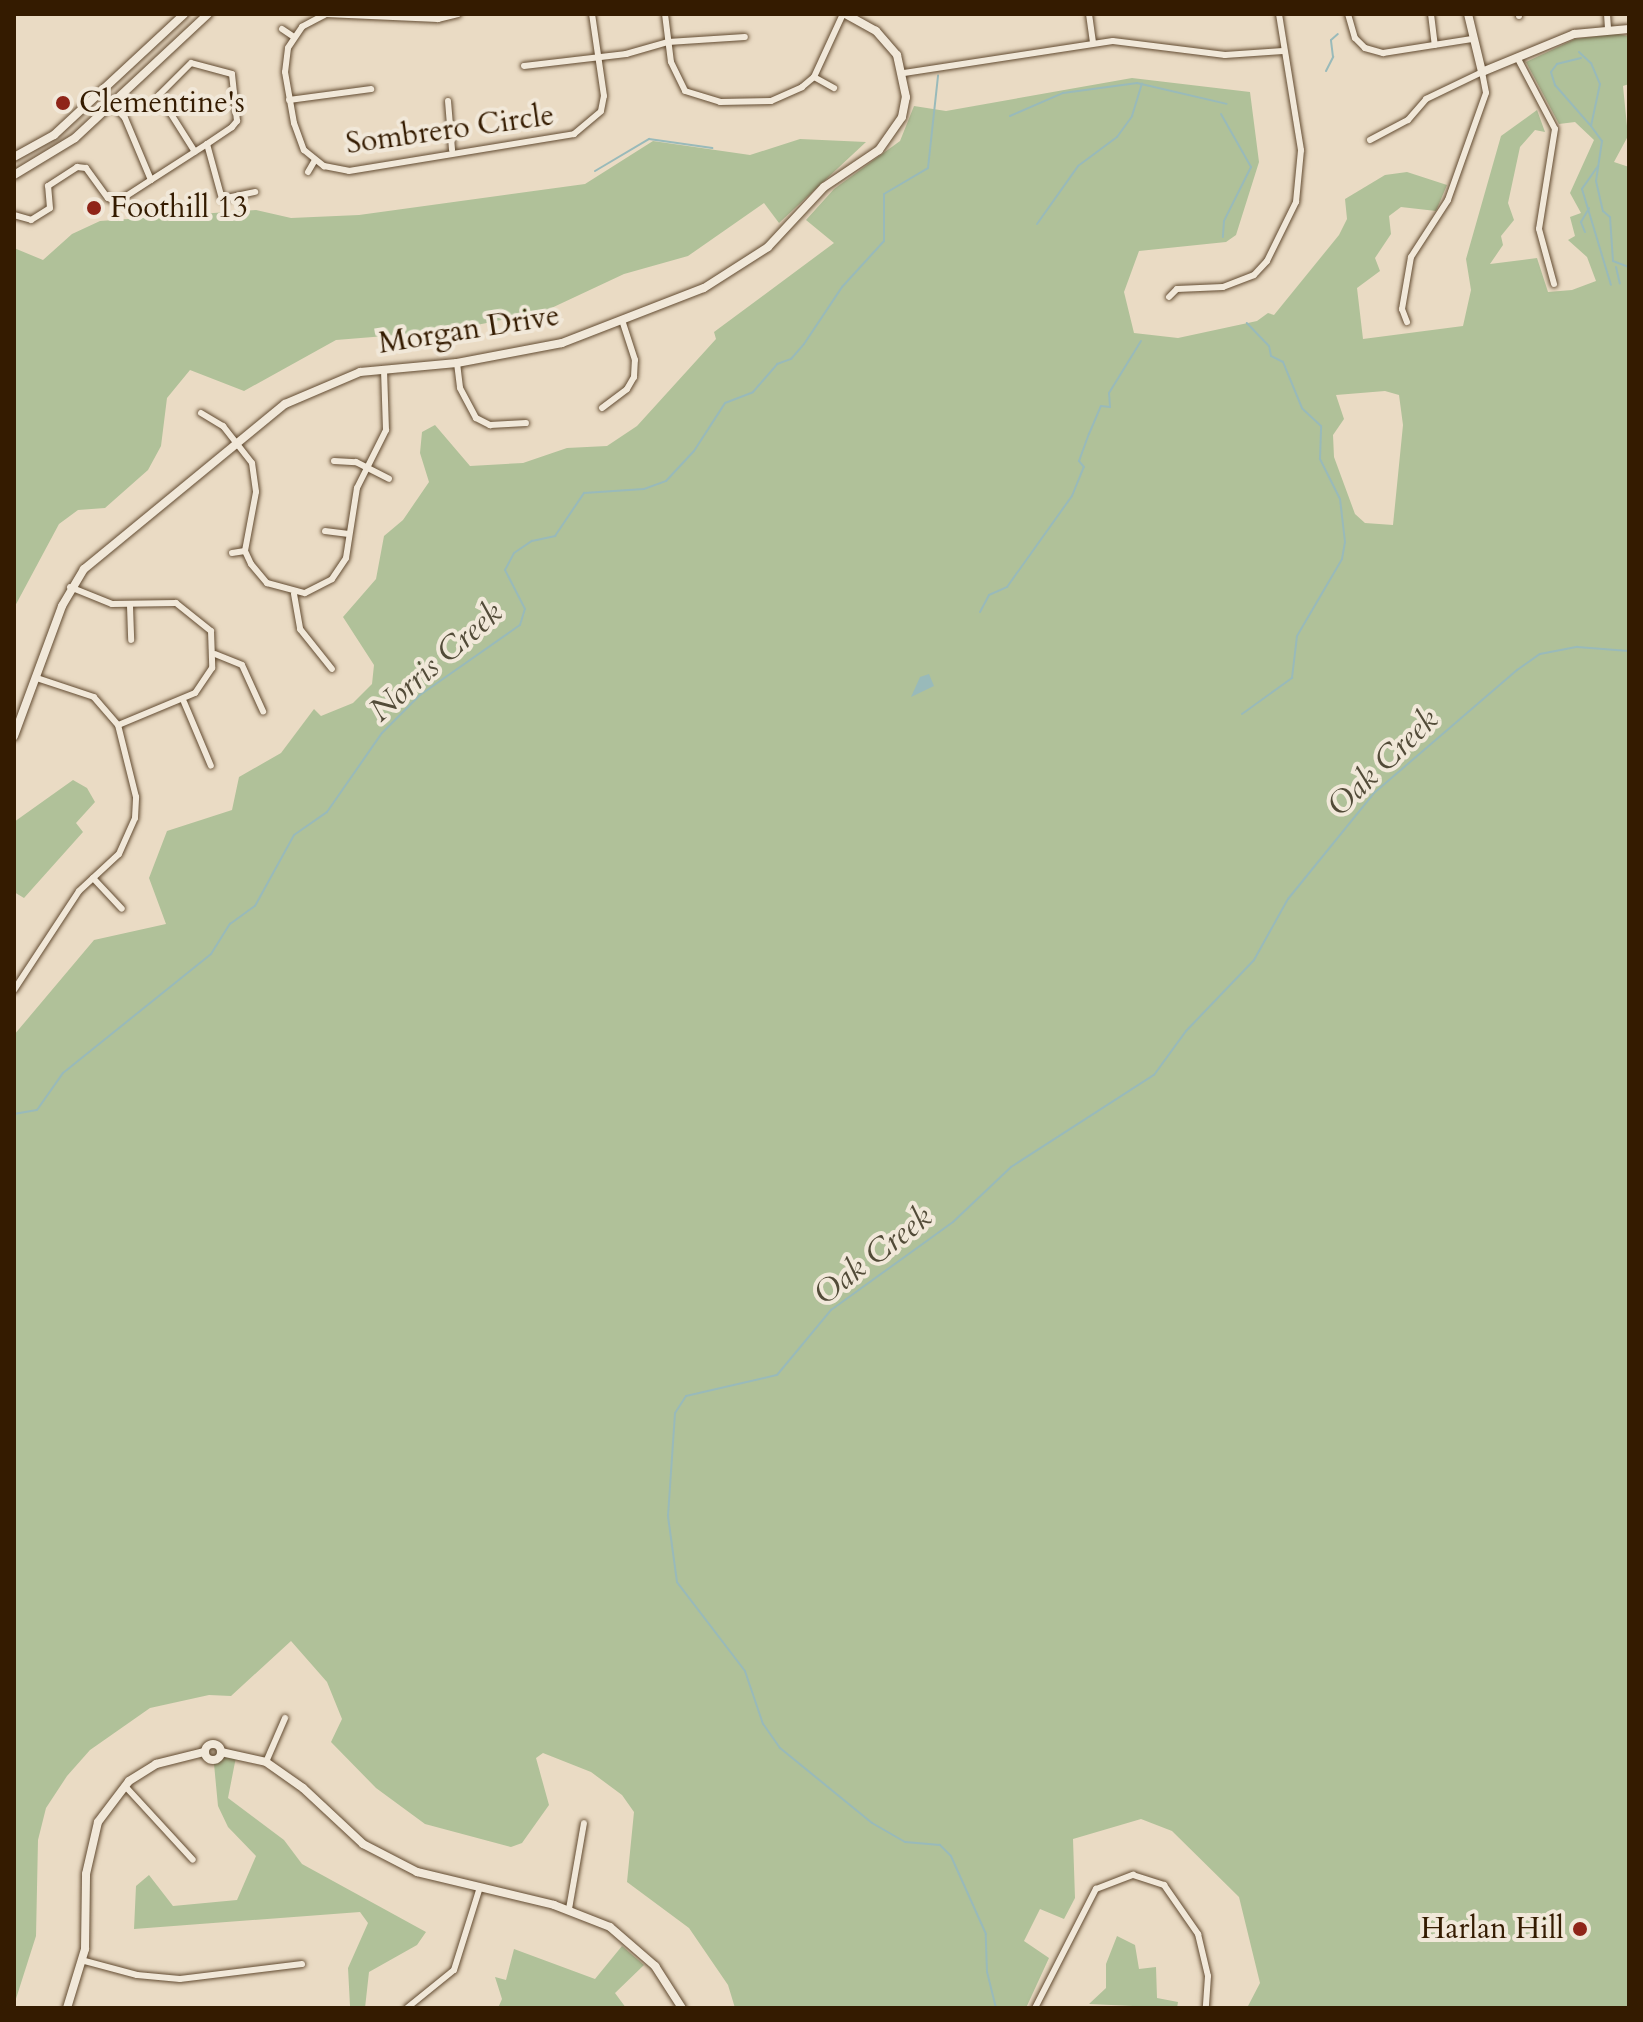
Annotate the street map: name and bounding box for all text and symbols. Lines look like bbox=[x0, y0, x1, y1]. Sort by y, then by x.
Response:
place label: Clementine's bbox=[79, 85, 245, 121]
marker: Clementine's bbox=[54, 94, 72, 112]
street label: Sombrero Circle bbox=[344, 98, 556, 162]
place label: Foothill 13 bbox=[110, 190, 248, 226]
marker: Foothill 13 bbox=[85, 199, 103, 217]
street label: Morgan Drive bbox=[376, 298, 562, 362]
water label: Norris Creek bbox=[362, 594, 510, 730]
water label: Oak Creek bbox=[1320, 701, 1446, 825]
water label: Oak Creek bbox=[806, 1198, 940, 1314]
place label: Harlan Hill bbox=[1421, 1911, 1564, 1947]
marker: Harlan Hill bbox=[1571, 1920, 1589, 1938]

